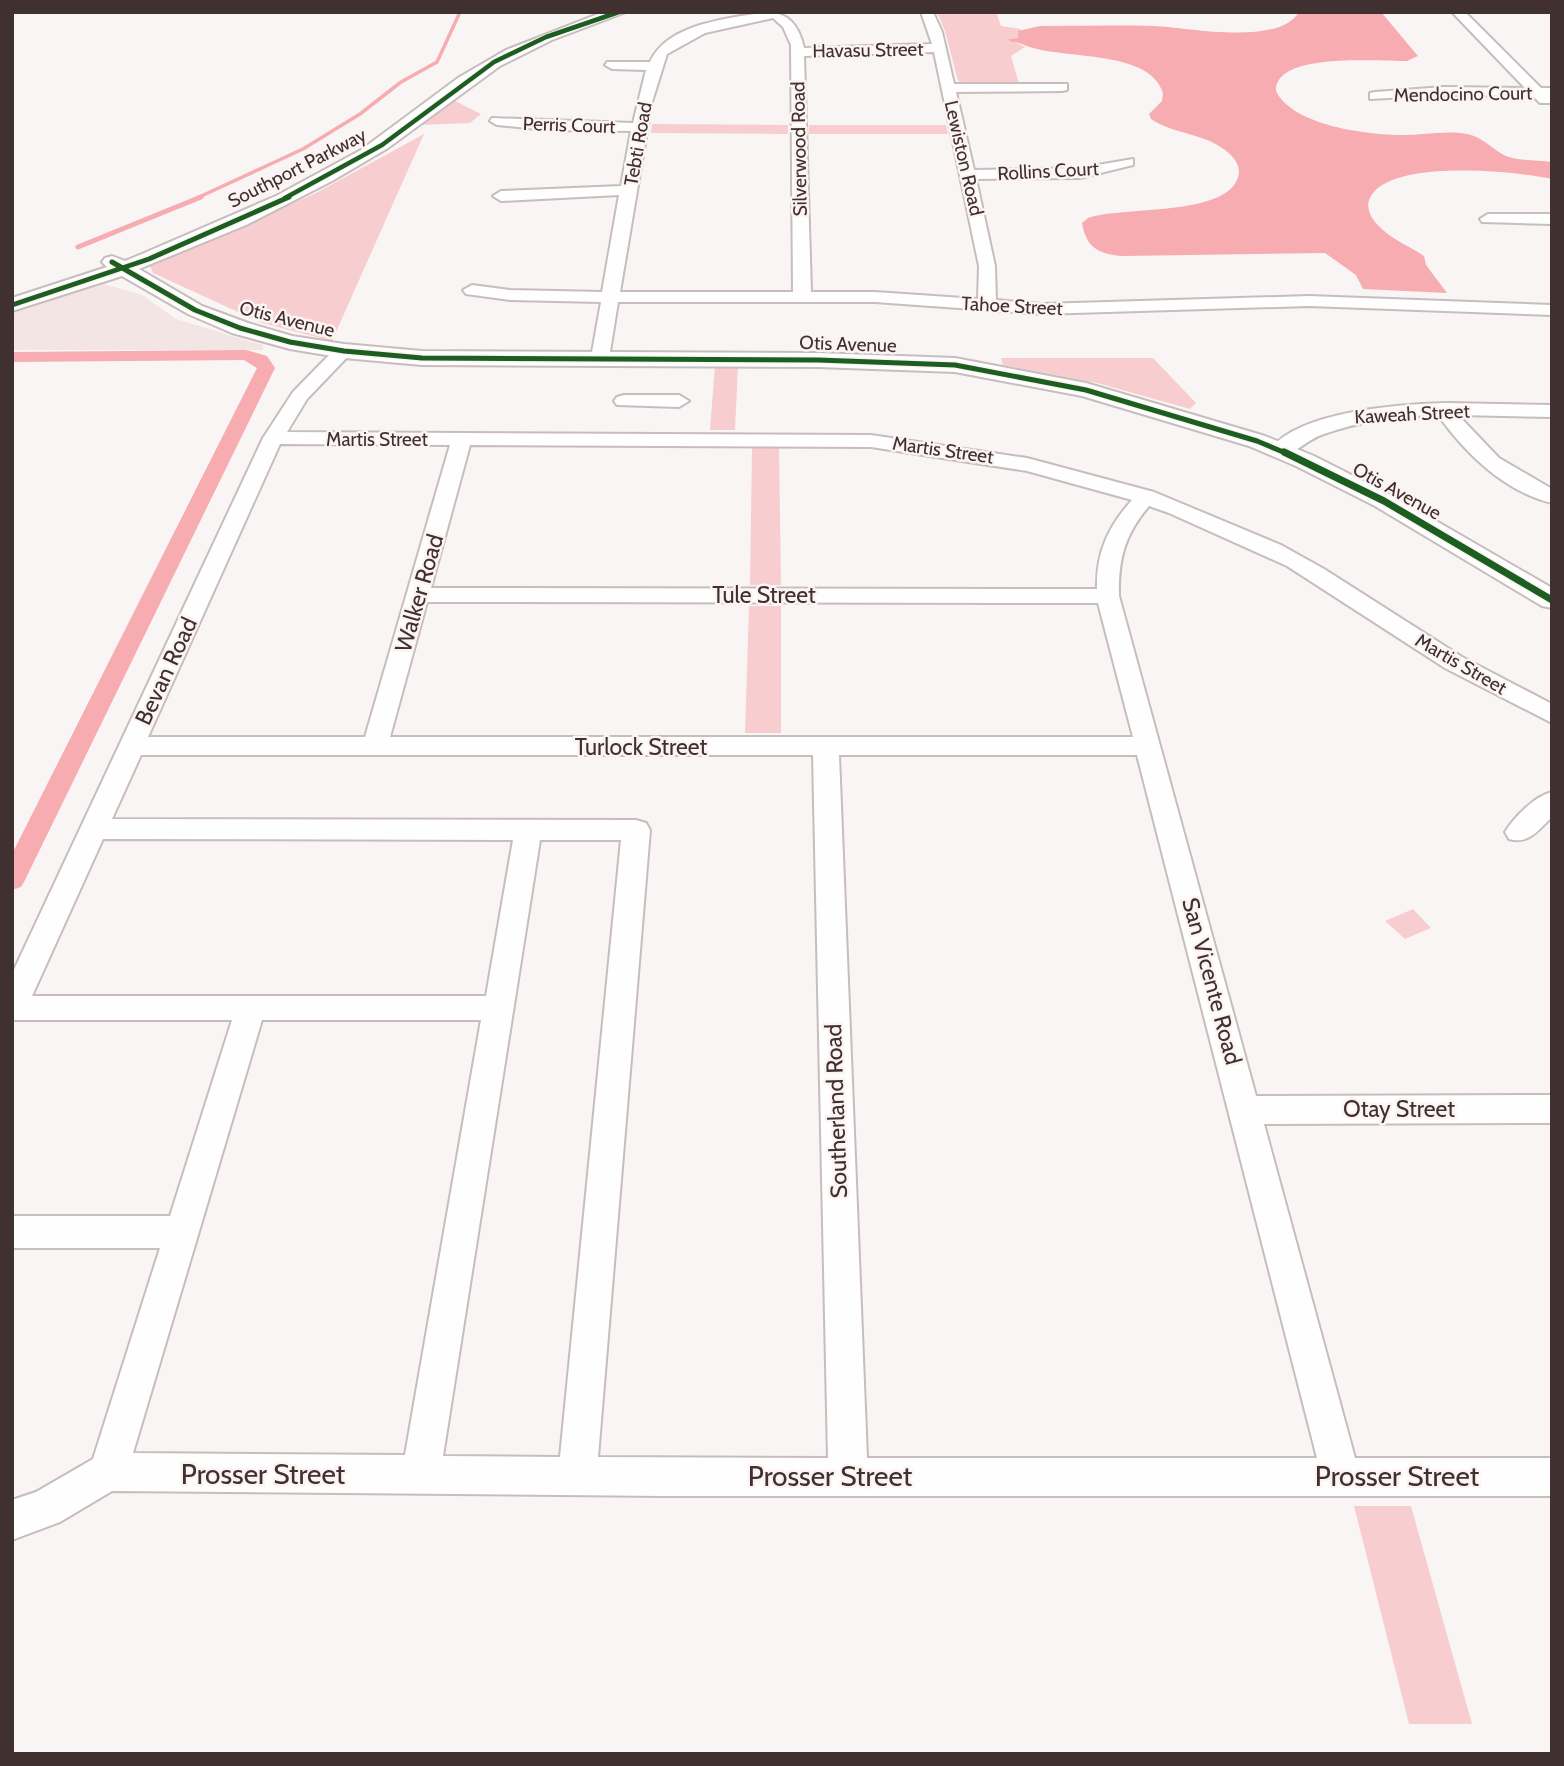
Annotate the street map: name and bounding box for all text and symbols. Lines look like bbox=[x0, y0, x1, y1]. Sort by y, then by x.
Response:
street label: Havasu Street bbox=[812, 38, 924, 62]
street label: Silverwood Road bbox=[786, 81, 812, 217]
street label: Mendocino Court bbox=[1393, 81, 1533, 107]
street label: Lewiston Road bbox=[940, 98, 988, 218]
street label: Tebti Road bbox=[619, 100, 657, 188]
street label: Perris Court bbox=[522, 112, 616, 138]
street label: Southport Parkway bbox=[224, 123, 370, 213]
street label: Rollins Court bbox=[997, 157, 1100, 185]
street label: Tahoe Street bbox=[961, 292, 1064, 320]
street label: Otis Avenue bbox=[237, 296, 337, 342]
street label: Otis Avenue bbox=[799, 331, 897, 357]
street label: Kaweah Street bbox=[1354, 399, 1471, 429]
street label: Martis Street bbox=[326, 428, 429, 451]
street label: Martis Street bbox=[891, 432, 996, 469]
street label: Otis Avenue bbox=[1349, 457, 1445, 525]
street label: Walker Road bbox=[389, 531, 449, 655]
street label: Tule Street bbox=[712, 581, 816, 609]
street label: Bevan Road bbox=[129, 613, 203, 729]
street label: Martis Street bbox=[1411, 629, 1511, 700]
street label: Turlock Street bbox=[575, 733, 708, 761]
street label: San Vicente Road bbox=[1176, 894, 1248, 1068]
street label: Southerland Road bbox=[819, 1023, 853, 1199]
street label: Otay Street bbox=[1343, 1095, 1455, 1123]
street label: Prosser Street bbox=[181, 1457, 345, 1491]
street label: Prosser Street bbox=[748, 1459, 912, 1493]
street label: Prosser Street bbox=[1315, 1459, 1479, 1493]

